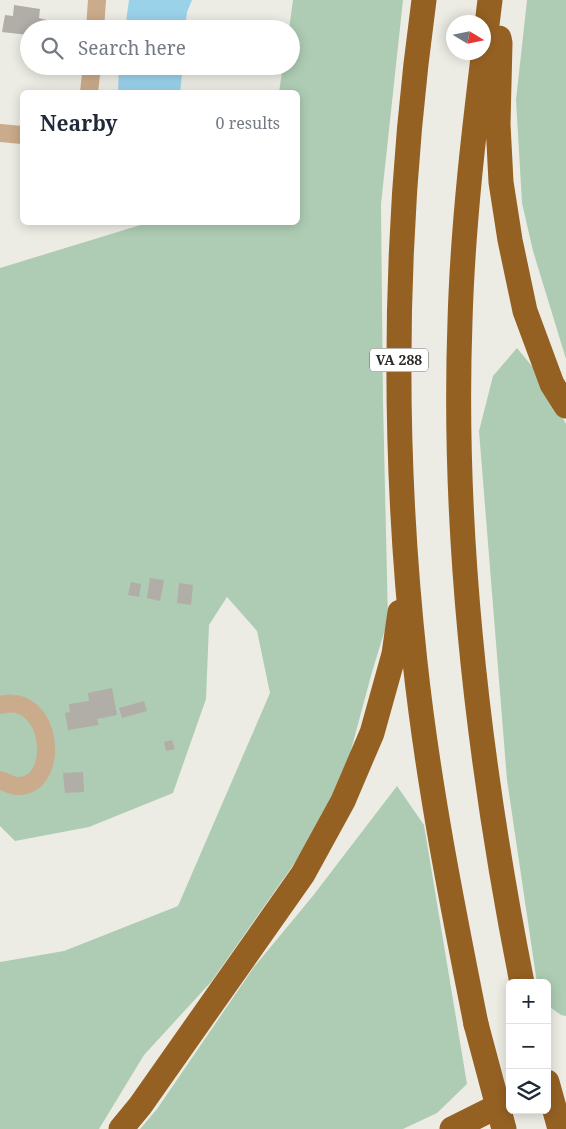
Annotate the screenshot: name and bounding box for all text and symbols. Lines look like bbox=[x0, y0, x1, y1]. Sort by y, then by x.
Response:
north arrow bbox=[446, 15, 491, 60]
search box bbox=[20, 20, 300, 75]
icon: search bbox=[38, 34, 66, 62]
text: Search here bbox=[78, 35, 186, 61]
text: Nearby bbox=[40, 109, 118, 137]
text: 0 results bbox=[216, 112, 280, 134]
road number: VA 288 bbox=[370, 348, 428, 372]
map controls bbox=[506, 979, 551, 1114]
button: + bbox=[506, 979, 551, 1024]
button: − bbox=[506, 1024, 551, 1069]
button: layers bbox=[506, 1069, 551, 1114]

